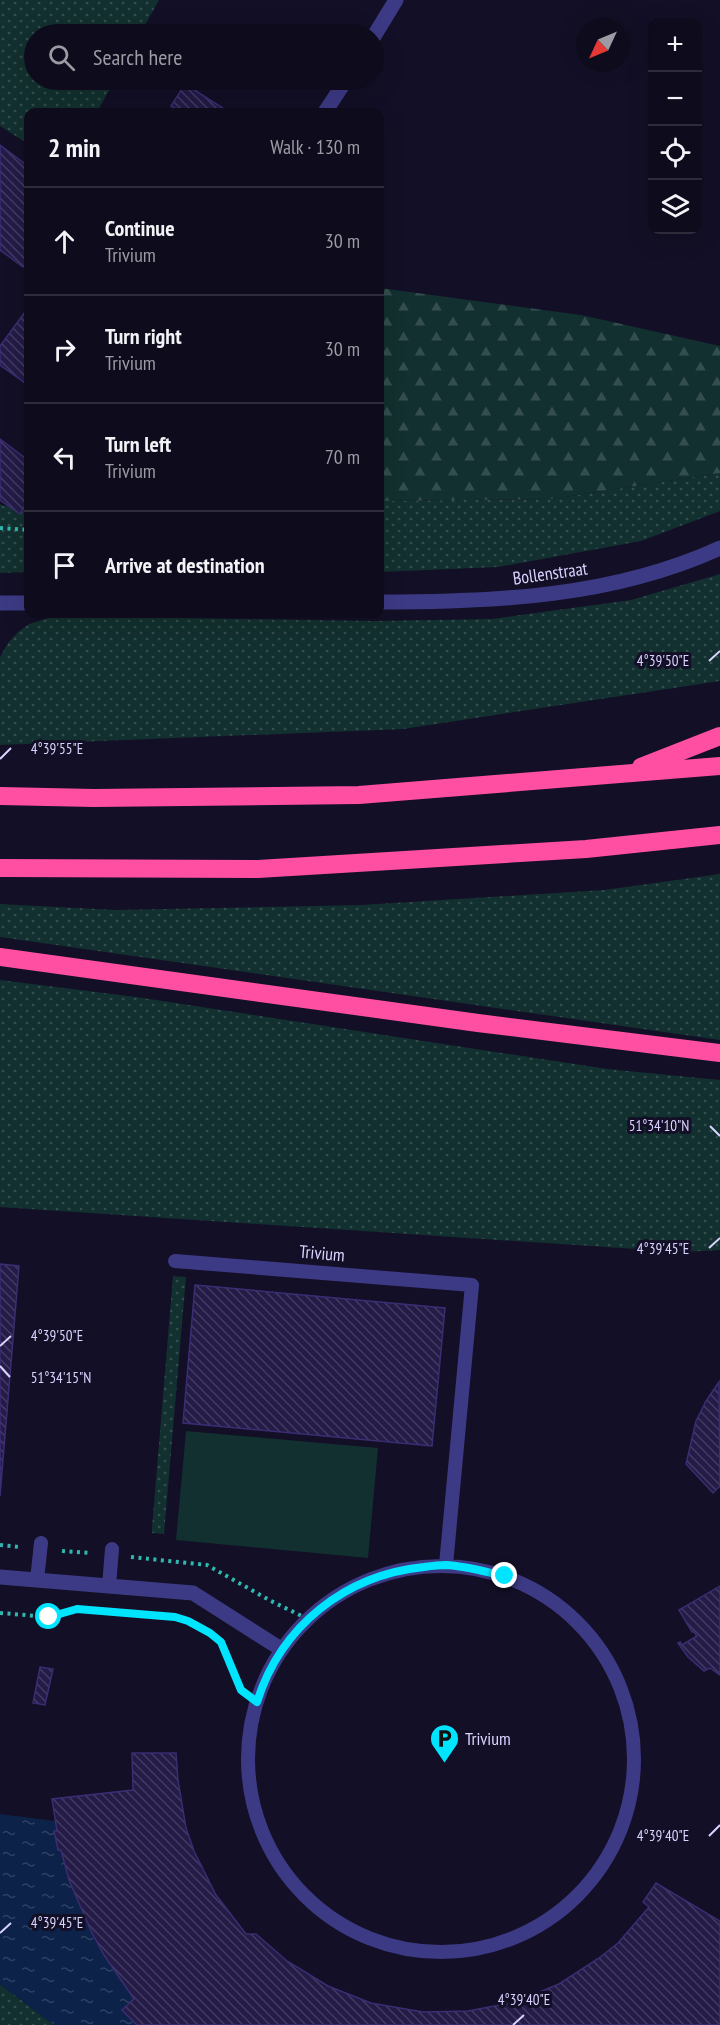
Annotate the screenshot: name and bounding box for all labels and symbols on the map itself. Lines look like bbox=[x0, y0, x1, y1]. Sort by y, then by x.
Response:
north arrow bbox=[576, 18, 630, 72]
street label: Bollenstraat bbox=[511, 556, 589, 590]
text: 4°39'50"E bbox=[637, 651, 689, 670]
text: 4°39'55"E bbox=[31, 739, 83, 758]
text: 51°34'10"N bbox=[629, 1116, 689, 1135]
text: 4°39'45"E bbox=[637, 1239, 689, 1258]
street label: Trivium bbox=[298, 1240, 346, 1266]
text: 4°39'50"E bbox=[31, 1326, 83, 1345]
text: 51°34'15"N bbox=[31, 1368, 91, 1387]
route end bbox=[491, 1562, 517, 1588]
route start bbox=[35, 1603, 61, 1629]
parking icon: Trivium bbox=[428, 1722, 460, 1764]
place label: Trivium bbox=[465, 1727, 511, 1750]
text: 4°39'40"E bbox=[637, 1826, 689, 1845]
text: 4°39'45"E bbox=[31, 1913, 83, 1932]
text: 4°39'40"E bbox=[498, 1990, 550, 2009]

